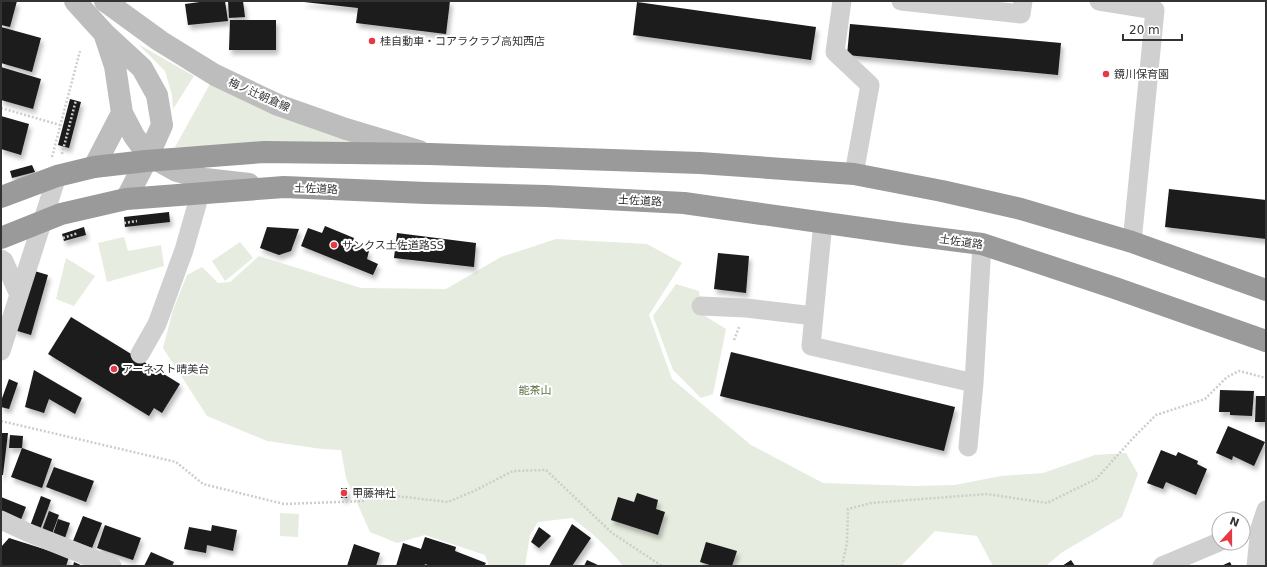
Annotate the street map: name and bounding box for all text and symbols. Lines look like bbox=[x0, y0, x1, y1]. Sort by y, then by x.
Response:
scale bar bbox=[1123, 16, 1182, 42]
text: 20 m bbox=[1129, 23, 1160, 37]
place label: 桂自動車・コアラクラブ高知西店 bbox=[380, 35, 545, 48]
marker: 桂自動車・コアラクラブ高知西店 bbox=[367, 36, 377, 46]
place label: 鏡川保育園 bbox=[1114, 68, 1169, 81]
marker: 鏡川保育園 bbox=[1101, 69, 1111, 79]
street label: 梅ノ辻朝倉線 bbox=[226, 76, 292, 114]
street label: 土佐道路 bbox=[294, 182, 338, 196]
street label: 土佐道路 bbox=[618, 193, 662, 209]
street label: 土佐道路 bbox=[938, 233, 984, 251]
place label: サンクス土佐道路SS bbox=[342, 239, 444, 252]
marker: サンクス土佐道路SS bbox=[329, 240, 339, 250]
place label: アーネスト晴美台 bbox=[122, 363, 209, 376]
marker: アーネスト晴美台 bbox=[109, 364, 119, 374]
park label: 能茶山 bbox=[519, 384, 552, 397]
place label: 甲藤神社 bbox=[352, 487, 396, 500]
marker: 甲藤神社 bbox=[339, 488, 349, 498]
north arrow bbox=[1211, 511, 1251, 551]
text: N bbox=[1228, 514, 1241, 530]

